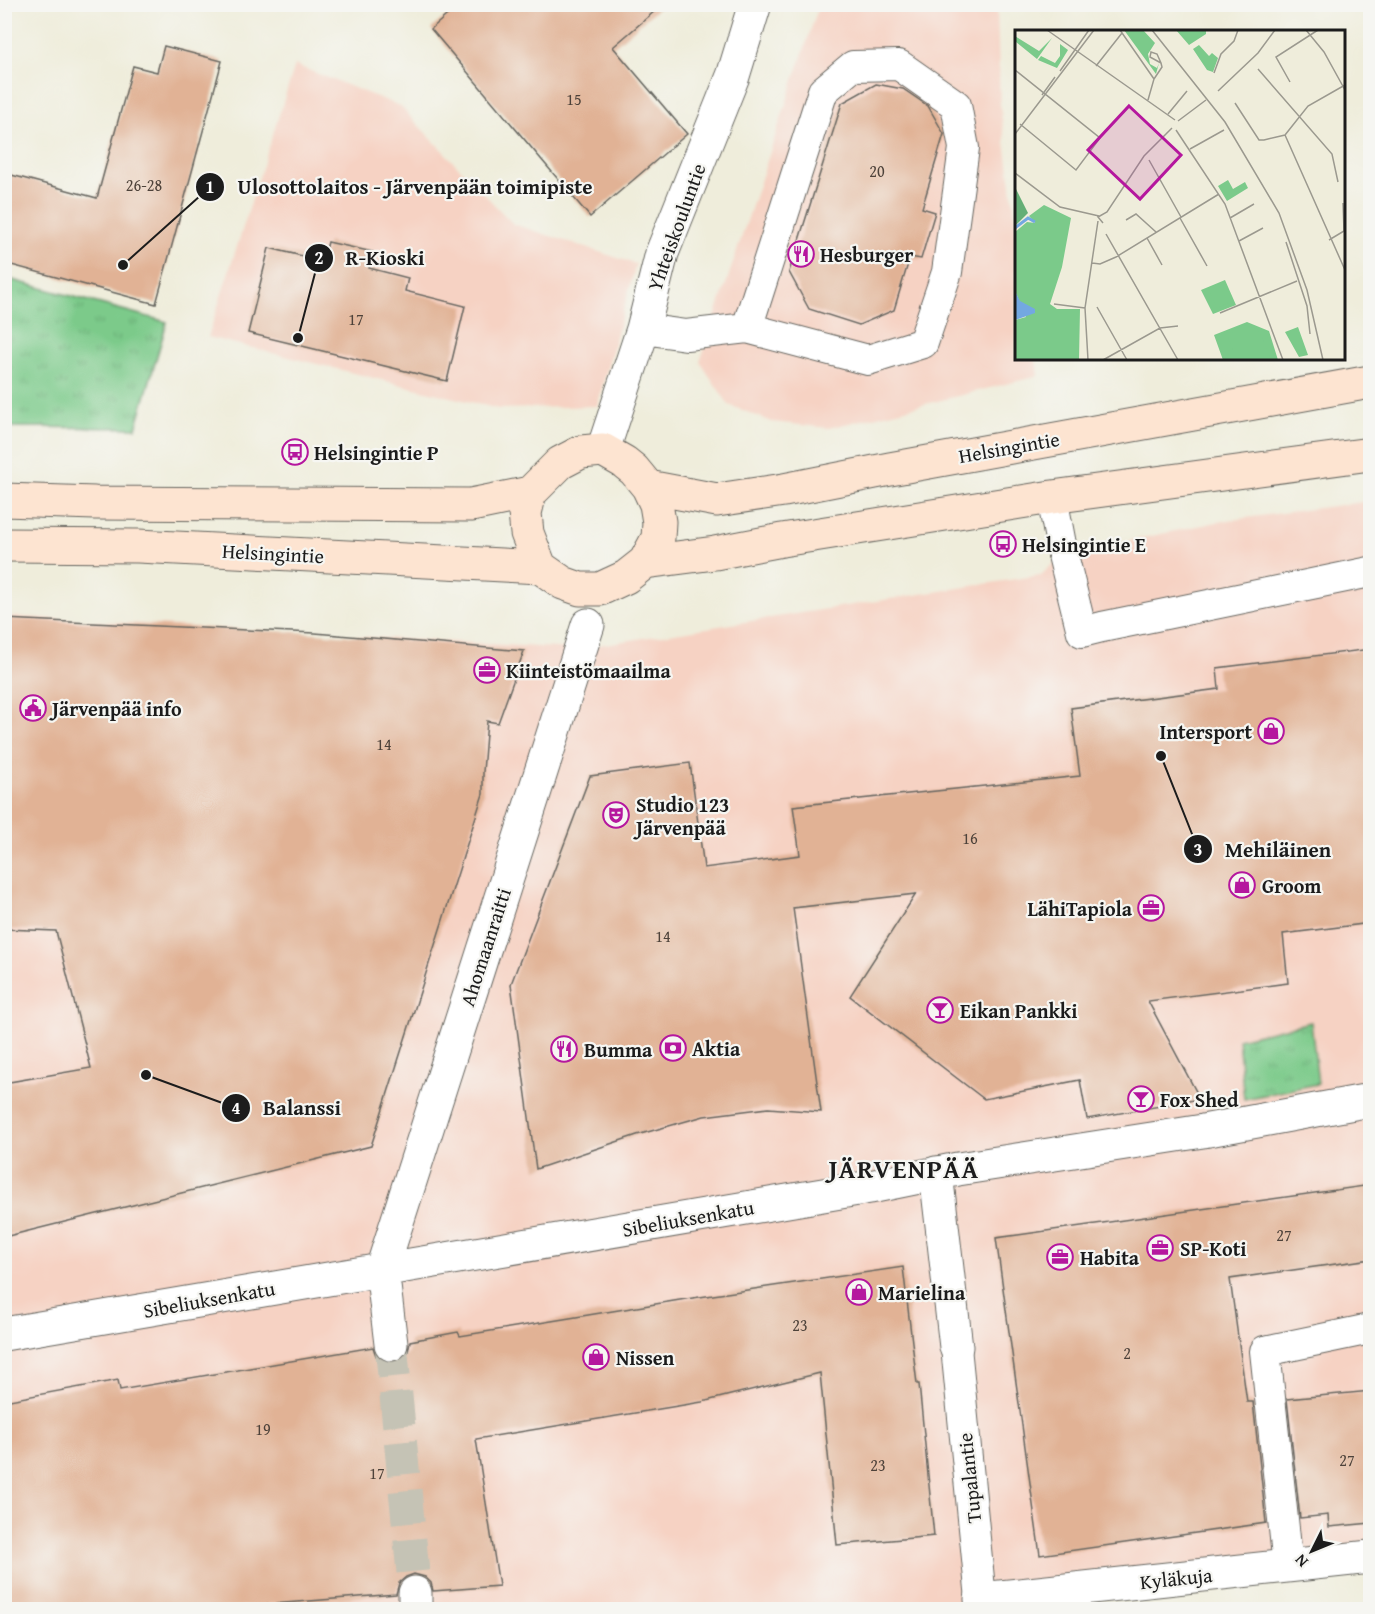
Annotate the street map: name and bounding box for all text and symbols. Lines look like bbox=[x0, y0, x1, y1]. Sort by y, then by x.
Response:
inset map bbox=[1015, 30, 1345, 360]
house number: 15 bbox=[566, 87, 582, 111]
street label: Yhteiskouluntie bbox=[640, 159, 712, 295]
house number: 20 bbox=[869, 159, 885, 183]
callout: Ulosottolaitos - Järvenpään toimipiste bbox=[195, 167, 604, 206]
text: Ulosottolaitos - Järvenpään toimipiste bbox=[238, 171, 592, 202]
house number: 26-28 bbox=[126, 173, 162, 197]
text: 1 bbox=[205, 173, 215, 200]
callout: R-Kioski bbox=[304, 239, 437, 278]
restaurant icon: Hesburger bbox=[786, 239, 816, 269]
place label: Hesburger bbox=[820, 240, 913, 269]
text: R-Kioski bbox=[345, 242, 425, 273]
text: 2 bbox=[314, 244, 324, 271]
house number: 17 bbox=[348, 307, 364, 331]
street label: Helsingintie bbox=[956, 424, 1062, 470]
bus stop icon: Helsingintie P bbox=[280, 437, 310, 467]
place label: Helsingintie P bbox=[314, 438, 439, 467]
bus stop icon: Helsingintie E bbox=[988, 529, 1018, 559]
place label: Helsingintie E bbox=[1022, 530, 1146, 559]
street label: Helsingintie bbox=[221, 536, 325, 570]
office icon: Kiinteistömaailma bbox=[472, 655, 502, 685]
place label: Kiinteistömaailma bbox=[506, 656, 671, 685]
public building icon: Järvenpää info bbox=[18, 693, 48, 723]
place label: Järvenpää info bbox=[49, 694, 182, 723]
shop icon: Intersport bbox=[1256, 716, 1286, 746]
place label: Intersport bbox=[1159, 717, 1252, 746]
house number: 14 bbox=[376, 732, 392, 756]
place label: Studio 123 Järvenpää bbox=[633, 790, 729, 842]
theatre icon: Studio 123 Järvenpää bbox=[601, 800, 631, 830]
house number: 16 bbox=[962, 826, 978, 850]
callout: Mehiläinen bbox=[1183, 830, 1344, 869]
text: Mehiläinen bbox=[1225, 834, 1332, 865]
text: 3 bbox=[1193, 836, 1203, 863]
shop icon: Groom bbox=[1227, 870, 1257, 900]
place label: Groom bbox=[1262, 871, 1321, 900]
street label: Ahomaanraitti bbox=[452, 884, 518, 1010]
office icon: LähiTapiola bbox=[1136, 893, 1166, 923]
place label: LähiTapiola bbox=[1027, 894, 1133, 923]
house number: 14 bbox=[655, 924, 671, 948]
bar icon: Eikan Pankki bbox=[925, 995, 955, 1025]
place label: Eikan Pankki bbox=[960, 996, 1077, 1025]
bank icon: Aktia bbox=[658, 1033, 688, 1063]
restaurant icon: Bumma bbox=[549, 1034, 579, 1064]
place label: Aktia bbox=[692, 1034, 741, 1063]
place label: Bumma bbox=[584, 1035, 653, 1064]
bar icon: Fox Shed bbox=[1126, 1084, 1156, 1114]
place label: Fox Shed bbox=[1160, 1085, 1239, 1114]
callout: Balanssi bbox=[221, 1088, 353, 1127]
text: Balanssi bbox=[263, 1092, 341, 1123]
text: 4 bbox=[231, 1094, 241, 1121]
district label: JÄRVENPÄÄ bbox=[824, 1149, 980, 1188]
street label: Sibeliuksenkatu bbox=[620, 1192, 756, 1244]
house number: 27 bbox=[1276, 1223, 1292, 1247]
office icon: SP-Koti bbox=[1145, 1233, 1175, 1263]
place label: SP-Koti bbox=[1180, 1234, 1246, 1263]
office icon: Habita bbox=[1045, 1242, 1075, 1272]
place label: Habita bbox=[1080, 1243, 1140, 1272]
street label: Sibeliuksenkatu bbox=[141, 1273, 277, 1325]
shop icon: Marielina bbox=[844, 1277, 874, 1307]
place label: Marielina bbox=[878, 1278, 966, 1307]
house number: 23 bbox=[792, 1313, 808, 1337]
house number: 2 bbox=[1123, 1341, 1131, 1365]
shop icon: Nissen bbox=[581, 1342, 611, 1372]
place label: Nissen bbox=[616, 1343, 675, 1372]
house number: 19 bbox=[255, 1417, 271, 1441]
street label: Tupalantie bbox=[950, 1431, 988, 1525]
house number: 27 bbox=[1339, 1448, 1355, 1472]
house number: 23 bbox=[870, 1453, 886, 1477]
house number: 17 bbox=[369, 1461, 385, 1485]
north arrow bbox=[1282, 1521, 1342, 1581]
text: N bbox=[1288, 1549, 1313, 1573]
street label: Kyläkuja bbox=[1138, 1560, 1214, 1596]

